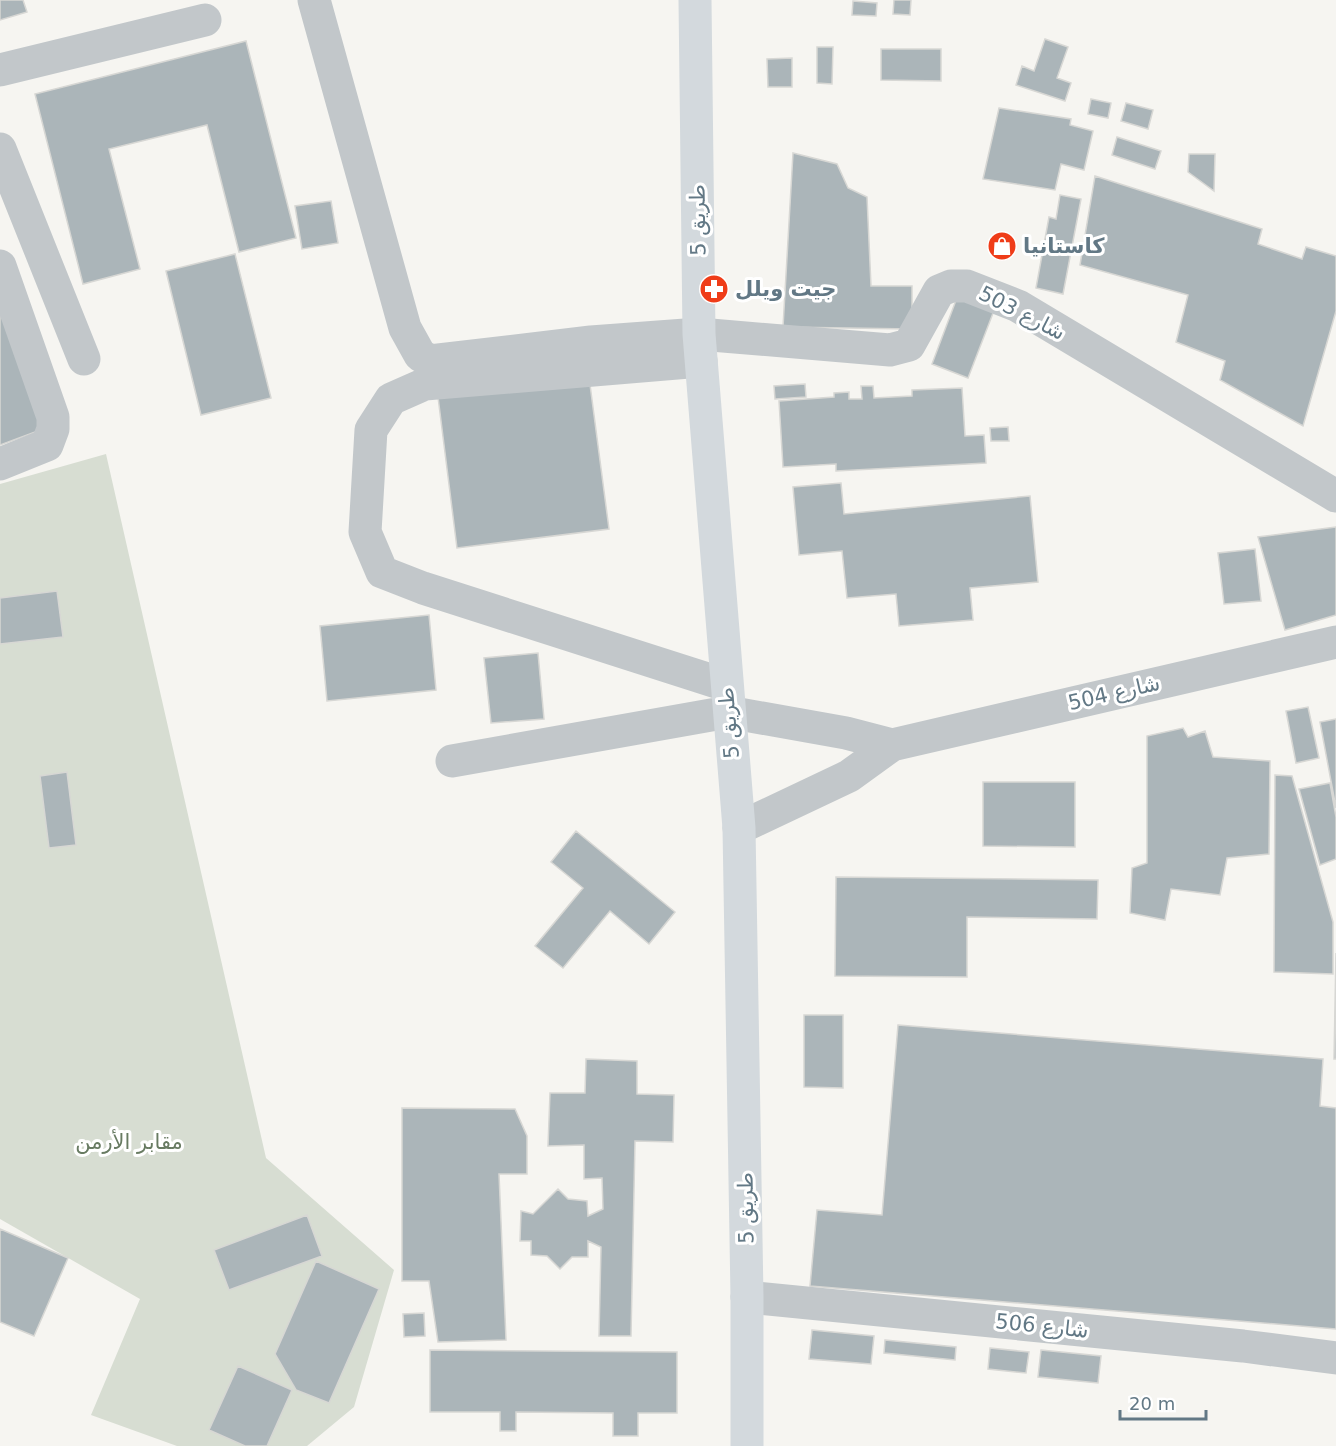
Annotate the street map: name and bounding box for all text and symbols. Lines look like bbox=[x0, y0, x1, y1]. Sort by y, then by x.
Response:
street label: طريق 5 bbox=[685, 184, 711, 256]
shop icon: كاستانيا bbox=[986, 230, 1018, 262]
place label: كاستانيا bbox=[1023, 234, 1105, 258]
pharmacy icon: جيت ويلل bbox=[698, 273, 730, 305]
place label: جيت ويلل bbox=[735, 277, 837, 301]
street label: شارع 503 bbox=[975, 281, 1069, 345]
street label: شارع 504 bbox=[1066, 671, 1162, 715]
street label: طريق 5 bbox=[714, 686, 744, 760]
park label: مقابر الأرمن bbox=[75, 1129, 183, 1154]
street label: طريق 5 bbox=[733, 1172, 759, 1244]
street label: شارع 506 bbox=[994, 1309, 1090, 1343]
scale bar bbox=[1120, 1383, 1206, 1421]
text: 20 m bbox=[1129, 1393, 1175, 1414]

